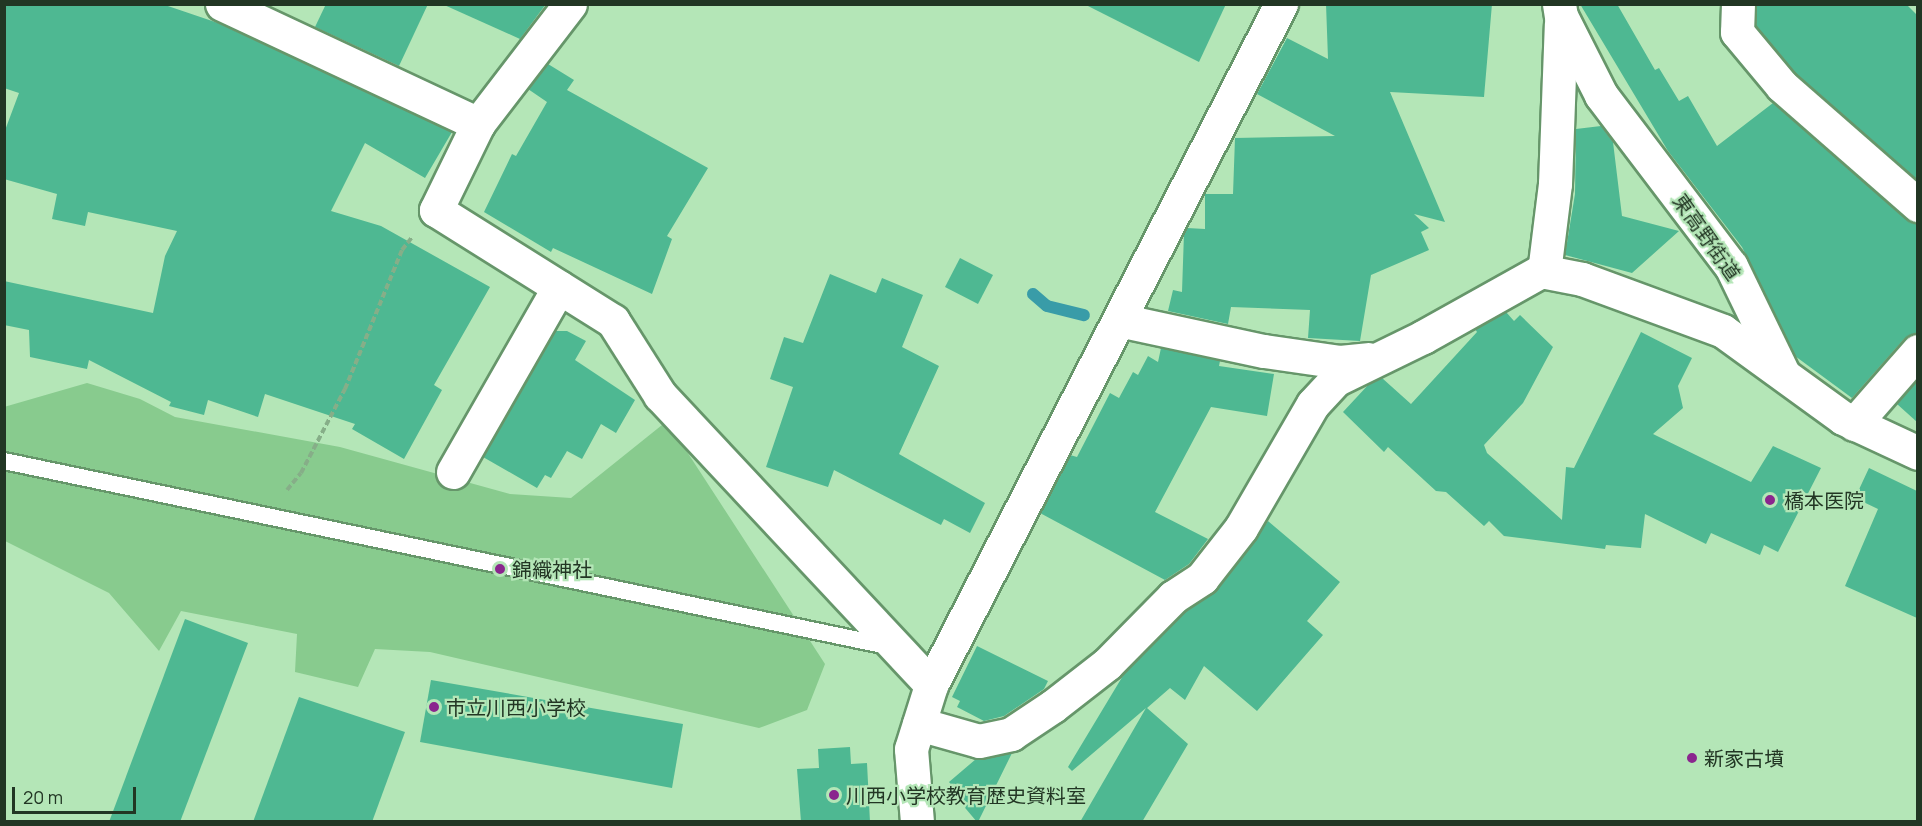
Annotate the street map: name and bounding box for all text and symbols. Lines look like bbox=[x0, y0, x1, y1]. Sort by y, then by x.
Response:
street label: 東高野街道 bbox=[1668, 189, 1746, 285]
place label: 橋本医院 bbox=[1784, 488, 1864, 512]
marker: 橋本医院 bbox=[1761, 491, 1779, 509]
place label: 錦織神社 bbox=[512, 557, 592, 581]
marker: 錦織神社 bbox=[493, 562, 507, 576]
place label: 市立川西小学校 bbox=[446, 695, 586, 719]
marker: 市立川西小学校 bbox=[427, 700, 441, 714]
place label: 新家古墳 bbox=[1704, 746, 1784, 770]
marker: 新家古墳 bbox=[1685, 751, 1699, 765]
scale bar bbox=[15, 775, 140, 813]
place label: 川西小学校教育歴史資料室 bbox=[846, 783, 1086, 807]
text: 20 m bbox=[23, 785, 63, 809]
marker: 川西小学校教育歴史資料室 bbox=[827, 788, 841, 802]

